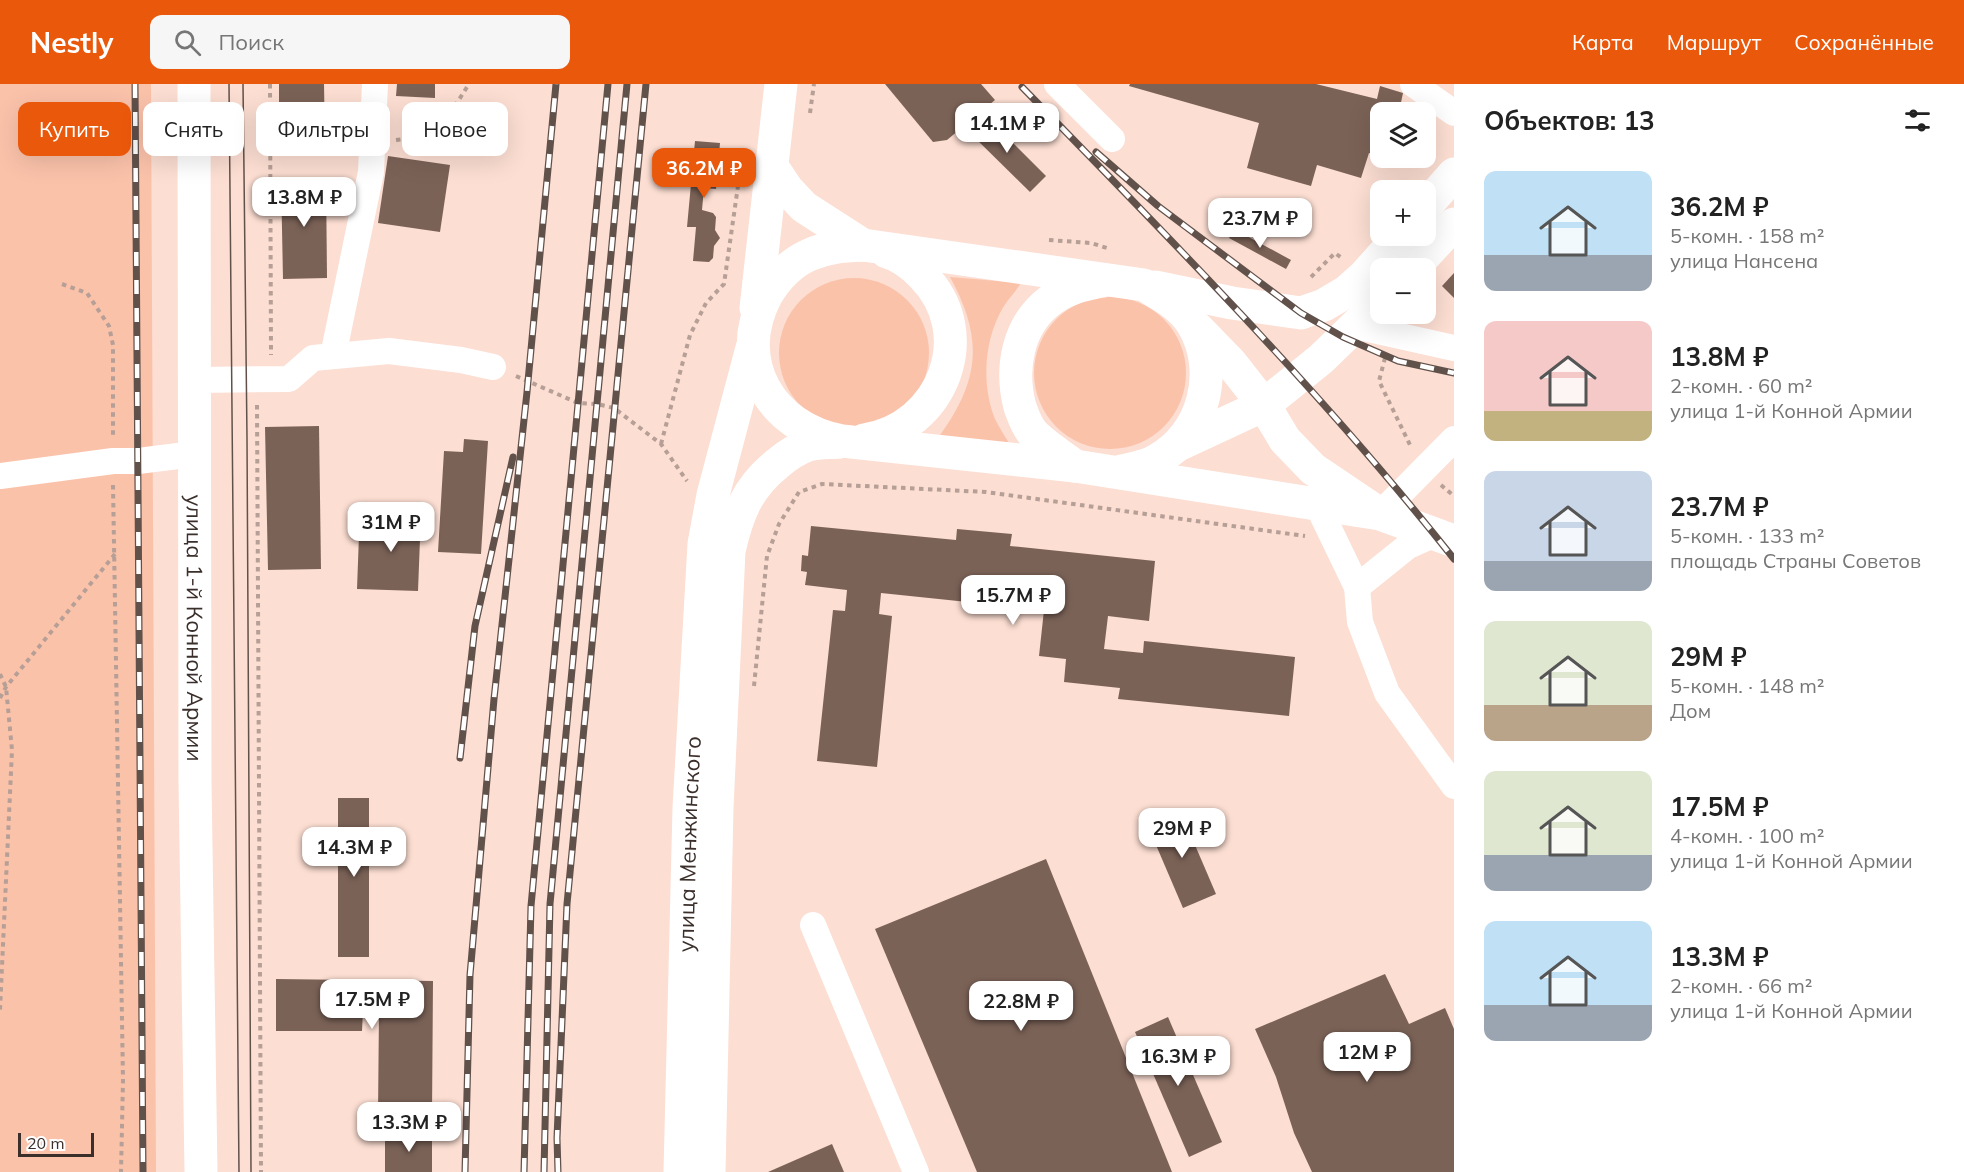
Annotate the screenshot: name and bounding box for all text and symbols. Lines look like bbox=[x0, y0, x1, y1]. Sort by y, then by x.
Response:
search box bbox=[150, 15, 570, 69]
text: Nestly bbox=[30, 25, 114, 60]
icon: search bbox=[171, 26, 204, 59]
text: Поиск bbox=[219, 28, 284, 56]
text: Карта bbox=[1572, 29, 1634, 55]
text: Маршрут bbox=[1667, 29, 1761, 55]
text: Сохранённые bbox=[1794, 29, 1934, 55]
chip: Купить bbox=[18, 102, 131, 156]
chip: Снять bbox=[143, 102, 244, 156]
chip: Фильтры bbox=[256, 102, 390, 156]
chip: Новое bbox=[402, 102, 508, 156]
map controls bbox=[1370, 102, 1436, 324]
button: layers bbox=[1370, 102, 1436, 168]
pin: 14.1M ₽ bbox=[952, 103, 1062, 154]
text: Объектов: 13 bbox=[1484, 104, 1655, 137]
icon: filters bbox=[1901, 104, 1934, 137]
text: 14.1M ₽ bbox=[969, 110, 1045, 135]
pin: 36.2M ₽ bbox=[649, 148, 759, 199]
text: 36.2M ₽ bbox=[666, 155, 742, 180]
pin: 13.8M ₽ bbox=[249, 177, 359, 228]
button: + bbox=[1370, 180, 1436, 246]
text: 13.8M ₽ bbox=[266, 184, 342, 209]
text: 36.2M ₽ bbox=[1670, 190, 1769, 223]
icon: home bbox=[1532, 195, 1604, 267]
pin: 23.7M ₽ bbox=[1205, 198, 1315, 249]
text: 23.7M ₽ bbox=[1222, 205, 1298, 230]
text: 5-комн. · 158 m² bbox=[1670, 223, 1824, 248]
text: улица Нансена bbox=[1670, 248, 1818, 273]
button: − bbox=[1370, 258, 1436, 324]
text: 13.8M ₽ bbox=[1670, 340, 1769, 373]
icon: home bbox=[1532, 345, 1604, 417]
text: 2-комн. · 60 m² bbox=[1670, 373, 1812, 398]
text: улица 1-й Конной Армии bbox=[1670, 398, 1913, 423]
text: 23.7M ₽ bbox=[1670, 490, 1769, 523]
street label: улица 1-й Конной Армии bbox=[181, 494, 209, 762]
icon: home bbox=[1532, 495, 1604, 567]
pin: 31M ₽ bbox=[349, 502, 433, 553]
text: 31M ₽ bbox=[362, 509, 420, 534]
text: 5-комн. · 133 m² bbox=[1670, 523, 1824, 548]
text: площадь Страны Советов bbox=[1670, 548, 1921, 573]
pin: 15.7M ₽ bbox=[958, 575, 1068, 626]
text: 15.7M ₽ bbox=[975, 582, 1051, 607]
text: 29M ₽ bbox=[1670, 640, 1747, 673]
icon: home bbox=[1532, 645, 1604, 717]
text: 5-комн. · 148 m² bbox=[1670, 673, 1824, 698]
text: Дом bbox=[1670, 698, 1711, 723]
street label: улица Менжинского bbox=[671, 735, 707, 953]
text: 17.5M ₽ bbox=[1670, 790, 1769, 823]
icon: home bbox=[1532, 795, 1604, 867]
pin: 29M ₽ bbox=[1140, 808, 1224, 859]
text: 29M ₽ bbox=[1153, 815, 1211, 840]
text: 4-комн. · 100 m² bbox=[1670, 823, 1824, 848]
pin: 14.3M ₽ bbox=[299, 827, 409, 878]
text: 14.3M ₽ bbox=[316, 834, 392, 859]
text: улица 1-й Конной Армии bbox=[1670, 848, 1913, 873]
text: 13.3M ₽ bbox=[1670, 940, 1769, 973]
icon: home bbox=[1532, 945, 1604, 1017]
text: 2-комн. · 66 m² bbox=[1670, 973, 1812, 998]
pin: 17.5M ₽ bbox=[317, 979, 427, 1030]
pin: 22.8M ₽ bbox=[966, 981, 1076, 1032]
text: 17.5M ₽ bbox=[334, 986, 410, 1011]
text: 22.8M ₽ bbox=[983, 988, 1059, 1013]
text: улица 1-й Конной Армии bbox=[1670, 998, 1913, 1023]
pin: 12M ₽ bbox=[1325, 1032, 1409, 1083]
pin: 16.3M ₽ bbox=[1123, 1036, 1233, 1087]
text: 12M ₽ bbox=[1338, 1039, 1396, 1064]
text: 16.3M ₽ bbox=[1140, 1043, 1216, 1068]
pin: 13.3M ₽ bbox=[354, 1102, 464, 1153]
text: 13.3M ₽ bbox=[371, 1109, 447, 1134]
scale bar bbox=[18, 1130, 94, 1158]
text: 20 m bbox=[27, 1133, 64, 1153]

